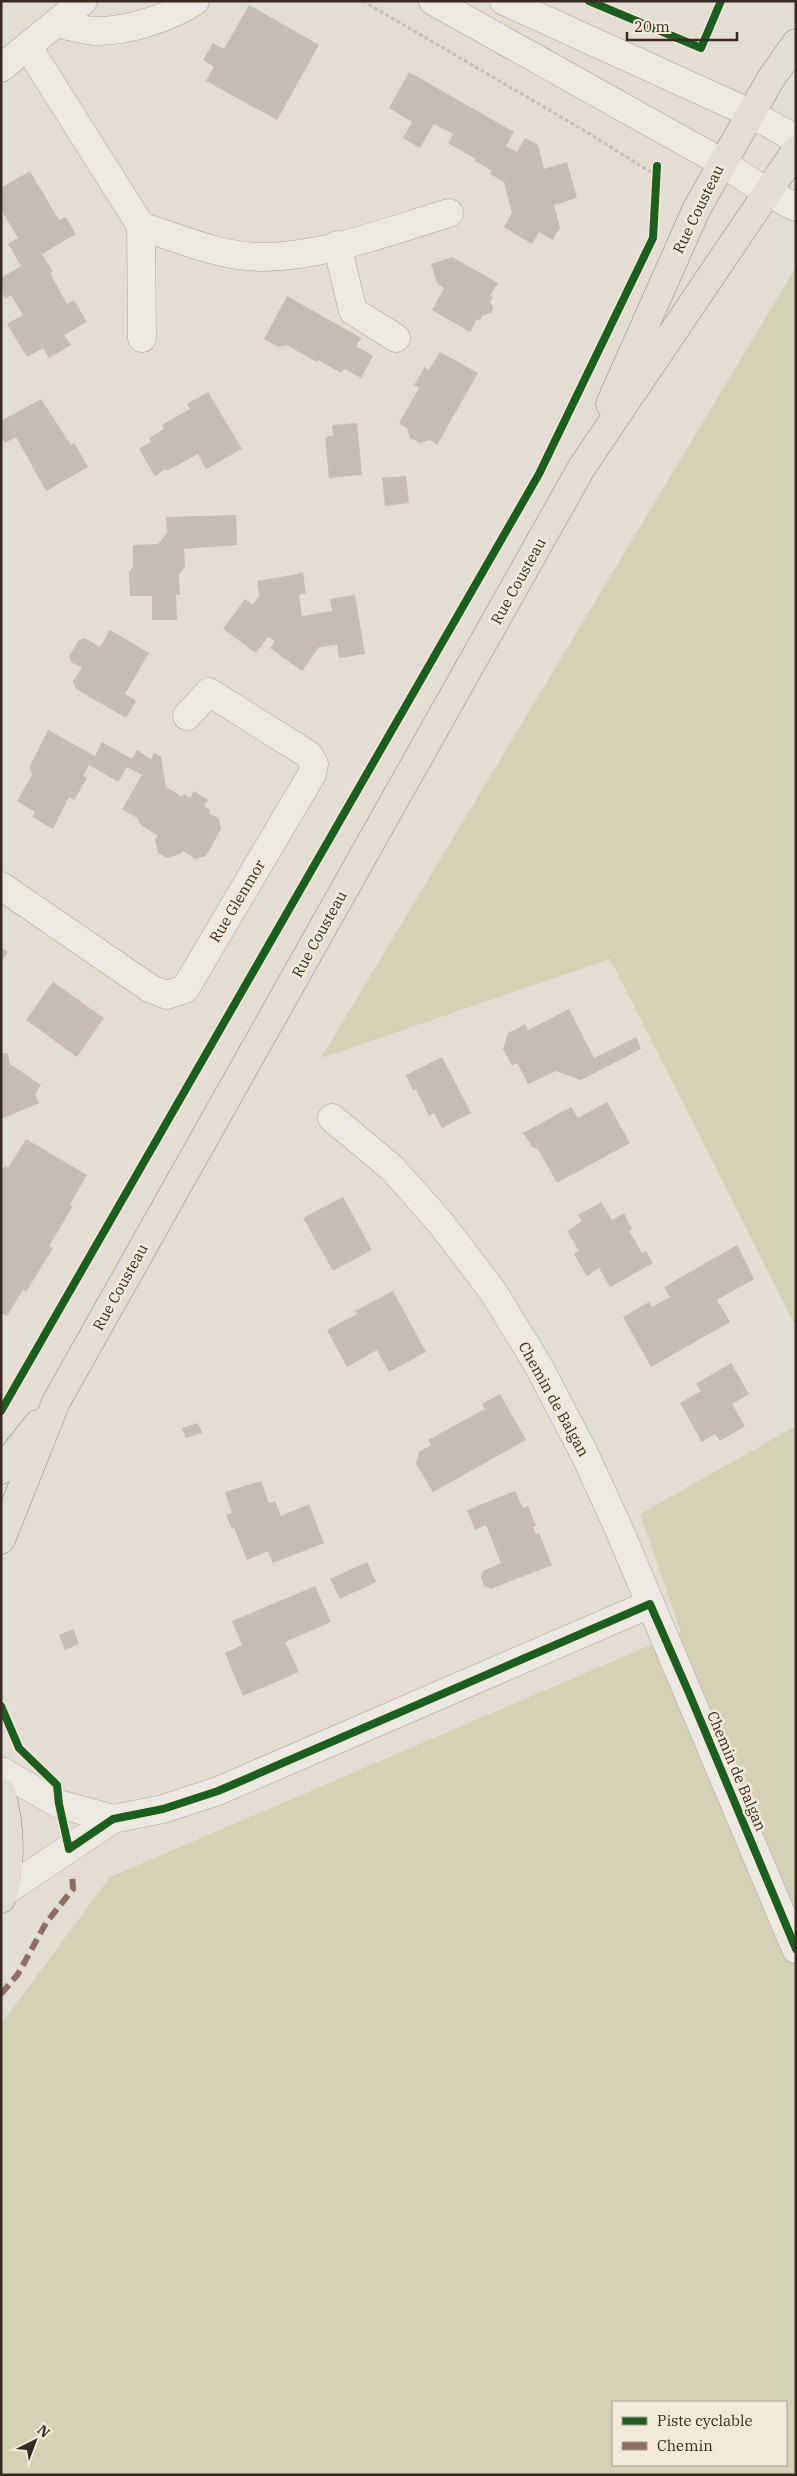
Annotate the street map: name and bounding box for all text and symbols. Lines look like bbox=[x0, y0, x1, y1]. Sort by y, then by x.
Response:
scale bar bbox=[627, 10, 737, 42]
text: 20 m bbox=[634, 17, 670, 36]
street label: Rue Cousteau bbox=[668, 162, 728, 256]
street label: Rue Cousteau bbox=[486, 534, 550, 628]
street label: Rue Glenmor bbox=[205, 856, 269, 946]
street label: Rue Cousteau bbox=[287, 887, 351, 981]
street label: Rue Cousteau bbox=[88, 1240, 152, 1334]
street label: Chemin de Balgan bbox=[515, 1338, 594, 1460]
street label: Chemin de Balgan bbox=[703, 1708, 771, 1834]
legend bbox=[612, 2401, 787, 2466]
text: Piste cyclable bbox=[657, 2411, 753, 2430]
north arrow bbox=[10, 2416, 60, 2466]
text: N bbox=[34, 2421, 54, 2442]
text: Chemin bbox=[657, 2436, 713, 2455]

